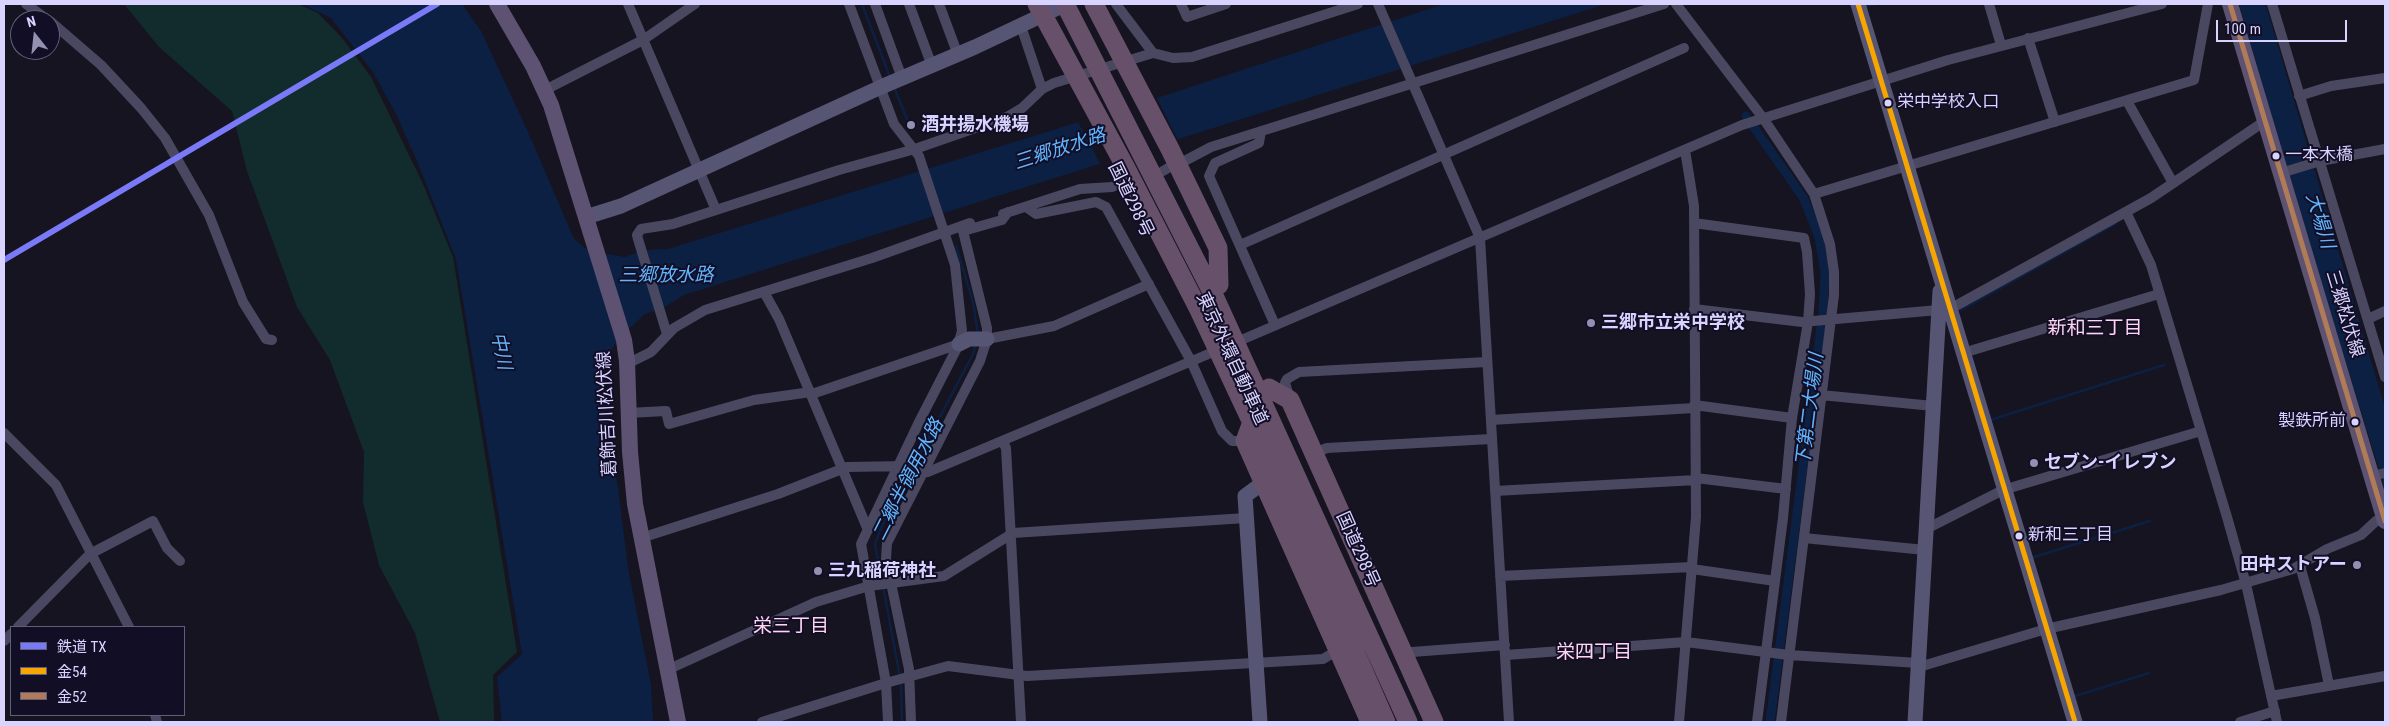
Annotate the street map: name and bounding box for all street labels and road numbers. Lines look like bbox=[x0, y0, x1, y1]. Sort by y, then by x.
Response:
street label: 国道298号 bbox=[1103, 159, 1157, 241]
street label: 三郷松伏線 bbox=[2321, 268, 2367, 360]
street label: 東京外環自動車道 bbox=[1191, 289, 1271, 429]
street label: 葛飾吉川松伏線 bbox=[594, 351, 622, 477]
street label: 国道298号 bbox=[1331, 509, 1383, 591]

